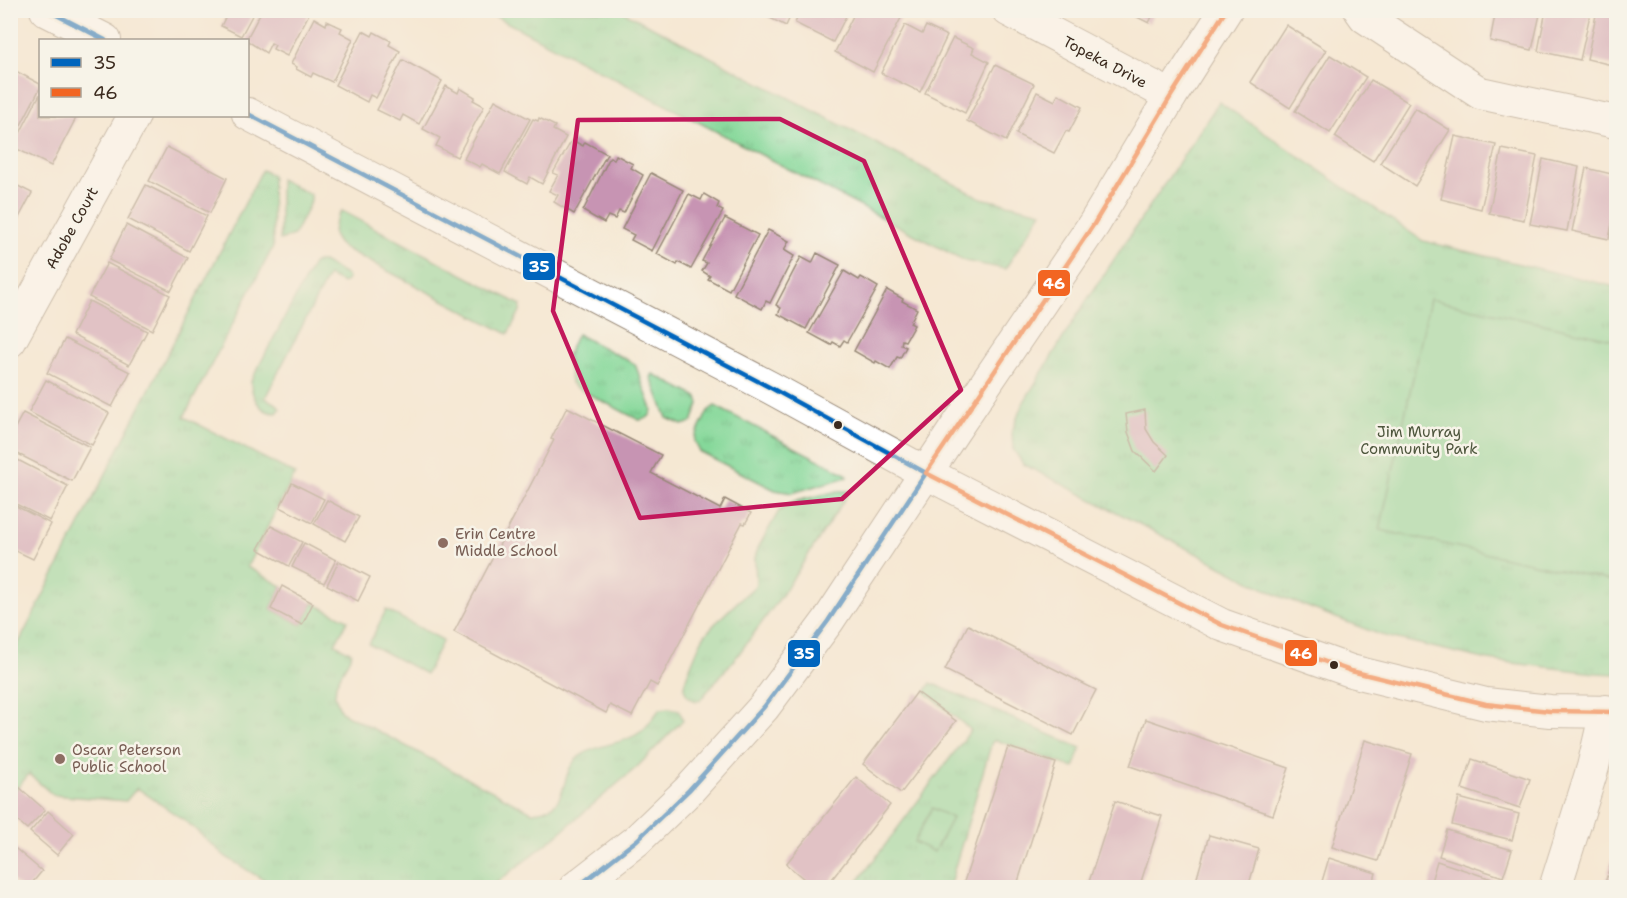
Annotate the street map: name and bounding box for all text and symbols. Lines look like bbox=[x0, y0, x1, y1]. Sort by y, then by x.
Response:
street label: Topeka Drive bbox=[1059, 31, 1151, 93]
legend bbox=[39, 39, 249, 117]
text: 35 bbox=[93, 51, 116, 75]
text: 46 bbox=[93, 81, 118, 105]
street label: Adobe Court bbox=[41, 183, 103, 273]
line badge: 35 bbox=[522, 252, 556, 281]
text: 35 bbox=[528, 256, 550, 277]
line badge: 46 bbox=[1037, 269, 1071, 297]
text: 46 bbox=[1043, 273, 1065, 294]
unlabelled marker bbox=[832, 419, 844, 431]
park label: Jim Murray Community Park bbox=[1360, 422, 1478, 459]
place label: Erin Centre Middle School bbox=[455, 524, 558, 561]
marker: Erin Centre Middle School bbox=[436, 536, 450, 550]
line badge: 35 bbox=[787, 639, 821, 668]
line badge: 46 bbox=[1284, 639, 1318, 667]
text: 35 bbox=[793, 643, 815, 664]
text: 46 bbox=[1290, 643, 1312, 664]
unlabelled marker bbox=[1328, 659, 1340, 671]
place label: Oscar Peterson Public School bbox=[72, 740, 181, 777]
marker: Oscar Peterson Public School bbox=[53, 752, 67, 766]

